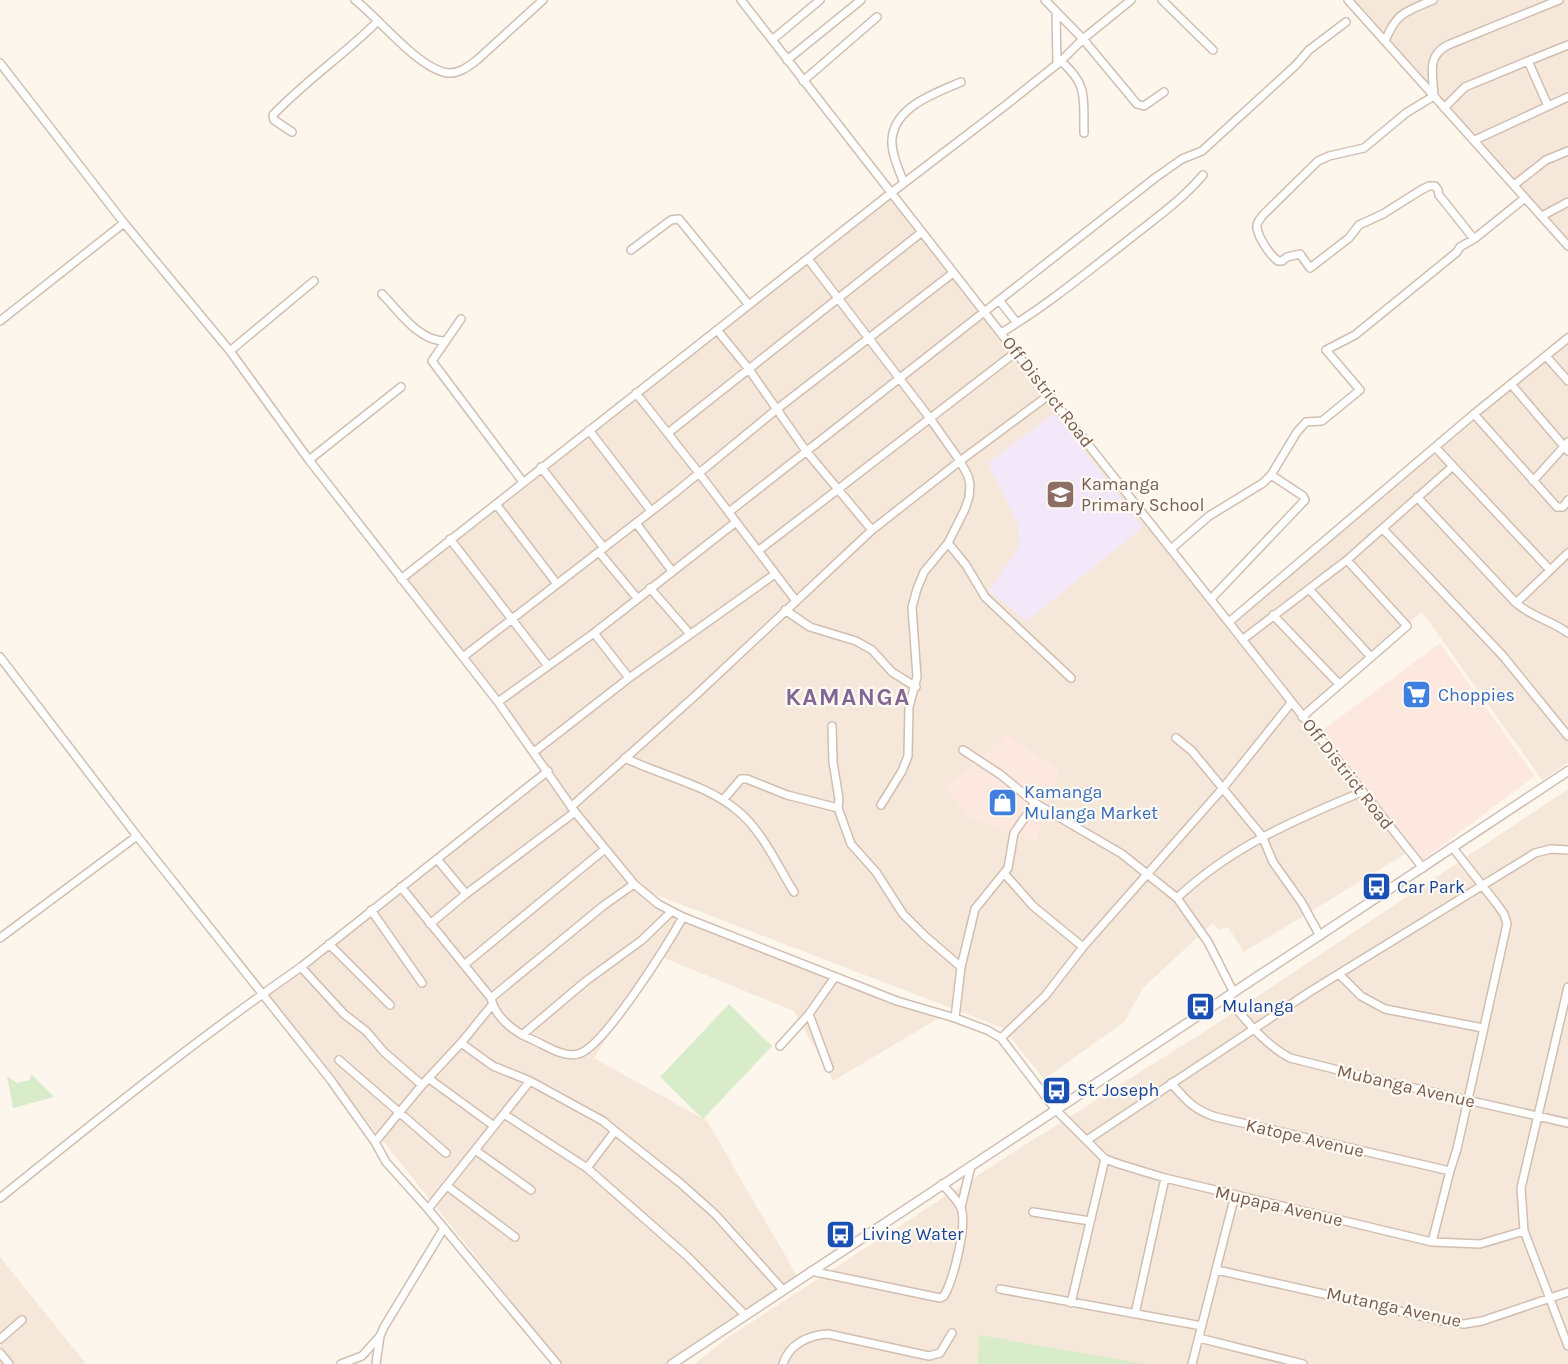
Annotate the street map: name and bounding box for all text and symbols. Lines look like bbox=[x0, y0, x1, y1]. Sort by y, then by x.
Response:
street label: Off District Road bbox=[998, 332, 1098, 452]
place label: Kamanga Primary School bbox=[1081, 473, 1205, 516]
school or university icon: Kamanga Primary School bbox=[1044, 478, 1076, 510]
supermarket icon: Choppies bbox=[1401, 679, 1433, 711]
district label: KAMANGA bbox=[785, 683, 911, 711]
place label: Choppies bbox=[1438, 684, 1515, 706]
street label: Off District Road bbox=[1298, 714, 1398, 834]
place label: Kamanga Mulanga Market bbox=[1024, 781, 1158, 824]
shop icon: Kamanga Mulanga Market bbox=[987, 786, 1019, 818]
bus stop icon: Car Park bbox=[1360, 871, 1392, 903]
place label: Car Park bbox=[1397, 876, 1465, 898]
bus stop icon: Mulanga bbox=[1185, 990, 1217, 1022]
place label: Mulanga bbox=[1222, 995, 1294, 1017]
street label: Mubanga Avenue bbox=[1335, 1059, 1477, 1113]
bus stop icon: St. Joseph bbox=[1040, 1074, 1072, 1106]
place label: St. Joseph bbox=[1077, 1079, 1159, 1101]
street label: Katope Avenue bbox=[1244, 1114, 1366, 1162]
street label: Mupapa Avenue bbox=[1213, 1181, 1345, 1231]
bus stop icon: Living Water bbox=[825, 1218, 857, 1250]
place label: Living Water bbox=[862, 1223, 964, 1245]
street label: Mutanga Avenue bbox=[1325, 1282, 1463, 1332]

